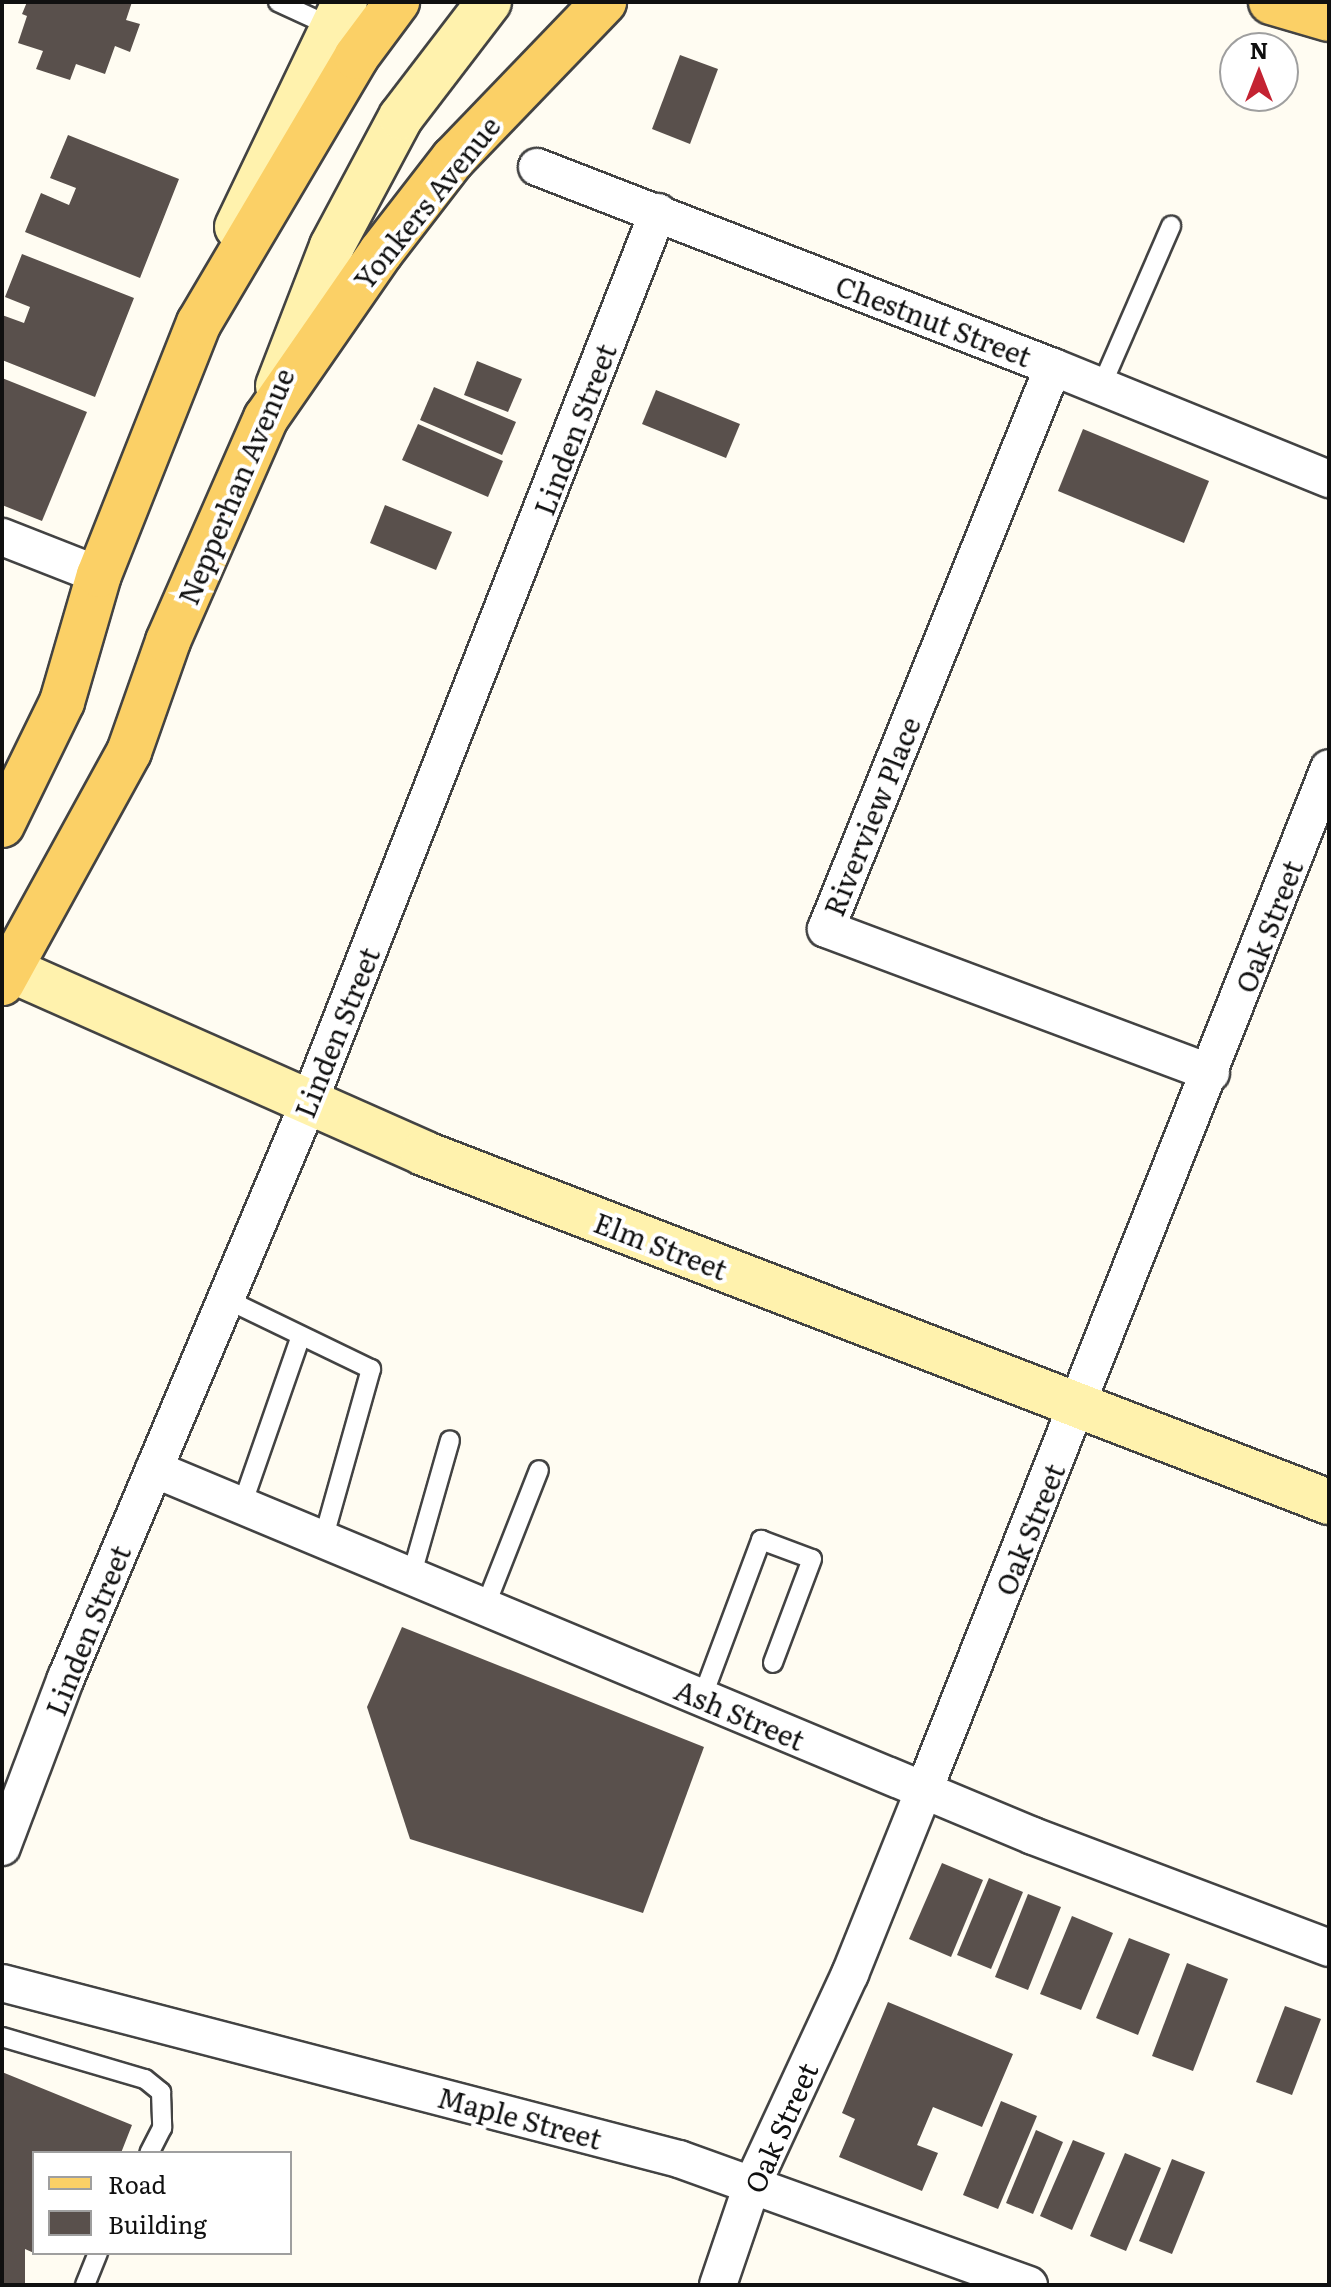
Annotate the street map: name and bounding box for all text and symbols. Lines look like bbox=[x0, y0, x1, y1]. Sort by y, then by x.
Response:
north arrow bbox=[1219, 32, 1299, 112]
text: N bbox=[1250, 33, 1268, 66]
street label: Yonkers Avenue bbox=[346, 109, 506, 295]
street label: Chestnut Street bbox=[832, 267, 1036, 373]
street label: Linden Street bbox=[526, 339, 622, 519]
street label: Nepperhan Avenue bbox=[170, 363, 300, 609]
street label: Riverview Place bbox=[816, 712, 926, 920]
street label: Oak Street bbox=[1227, 855, 1309, 997]
street label: Linden Street bbox=[287, 942, 385, 1122]
street label: Elm Street bbox=[590, 1204, 732, 1286]
street label: Oak Street bbox=[987, 1458, 1071, 1600]
street label: Linden Street bbox=[38, 1540, 136, 1720]
street label: Ash Street bbox=[670, 1672, 810, 1756]
street label: Oak Street bbox=[736, 2057, 824, 2197]
street label: Maple Street bbox=[434, 2079, 606, 2155]
legend bbox=[32, 2151, 292, 2255]
text: Road bbox=[108, 2166, 166, 2201]
text: Building bbox=[108, 2206, 207, 2241]

